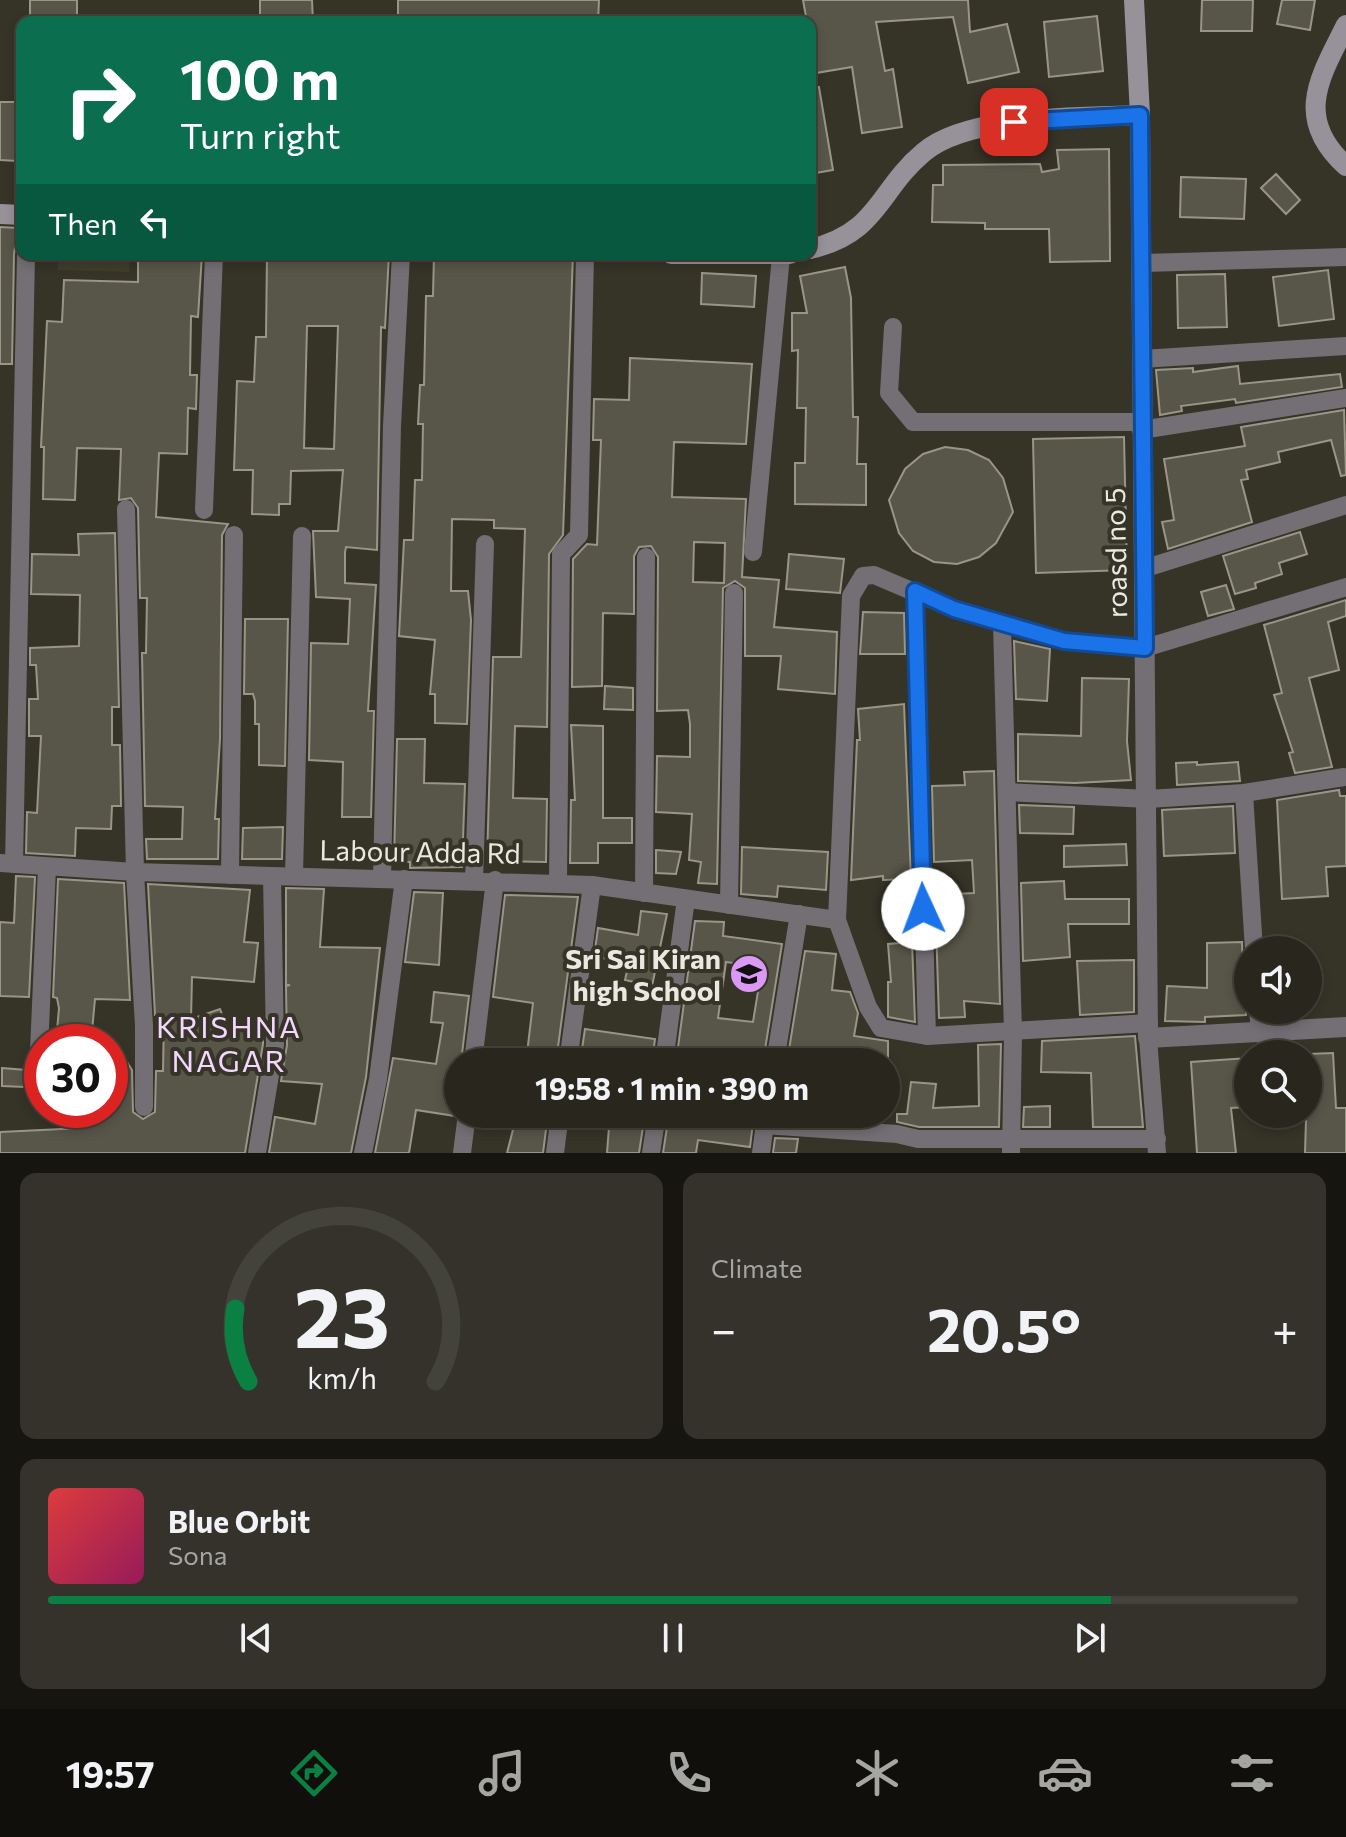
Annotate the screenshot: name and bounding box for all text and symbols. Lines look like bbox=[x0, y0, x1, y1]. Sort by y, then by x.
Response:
text: 100 m bbox=[180, 43, 339, 112]
icon: right bbox=[48, 48, 152, 152]
pin bbox=[980, 88, 1048, 156]
icon: arrive bbox=[992, 100, 1036, 144]
text: Turn right bbox=[180, 112, 341, 156]
icon: left bbox=[133, 200, 177, 244]
text: Then bbox=[48, 204, 117, 241]
street label: roasd no 5 bbox=[1097, 487, 1133, 619]
street label: Labour Adda Rd bbox=[319, 832, 521, 870]
position arrow bbox=[881, 867, 965, 951]
map controls bbox=[1234, 936, 1322, 1128]
button: sound bbox=[1234, 936, 1322, 1024]
place label: Sri Sai Kiran high School bbox=[565, 941, 721, 1007]
school or university icon: Sri Sai Kiran high School bbox=[728, 953, 770, 995]
district label: KRISHNA NAGAR bbox=[156, 1007, 302, 1078]
speed limit sign: 30 bbox=[24, 1024, 128, 1128]
button: search bbox=[1234, 1040, 1322, 1128]
text: 19:58 · 1 min · 390 m bbox=[535, 1069, 809, 1106]
text: Climate bbox=[711, 1252, 803, 1283]
text: 23 bbox=[294, 1263, 389, 1365]
text: 20.5° bbox=[927, 1291, 1081, 1364]
text: − bbox=[711, 1301, 736, 1355]
text: + bbox=[1272, 1301, 1298, 1355]
text: km/h bbox=[307, 1360, 376, 1395]
text: Blue Orbit bbox=[168, 1502, 310, 1539]
text: Sona bbox=[168, 1539, 227, 1570]
icon: previous bbox=[234, 1616, 278, 1660]
icon: pause bbox=[651, 1616, 695, 1660]
icon: next bbox=[1068, 1616, 1112, 1660]
icon: directions bbox=[286, 1745, 342, 1801]
icon: music bbox=[474, 1745, 530, 1801]
icon: phone bbox=[661, 1745, 717, 1801]
icon: climate bbox=[849, 1745, 905, 1801]
icon: car bbox=[1037, 1745, 1093, 1801]
icon: filters bbox=[1224, 1745, 1280, 1801]
text: 19:57 bbox=[66, 1751, 155, 1795]

